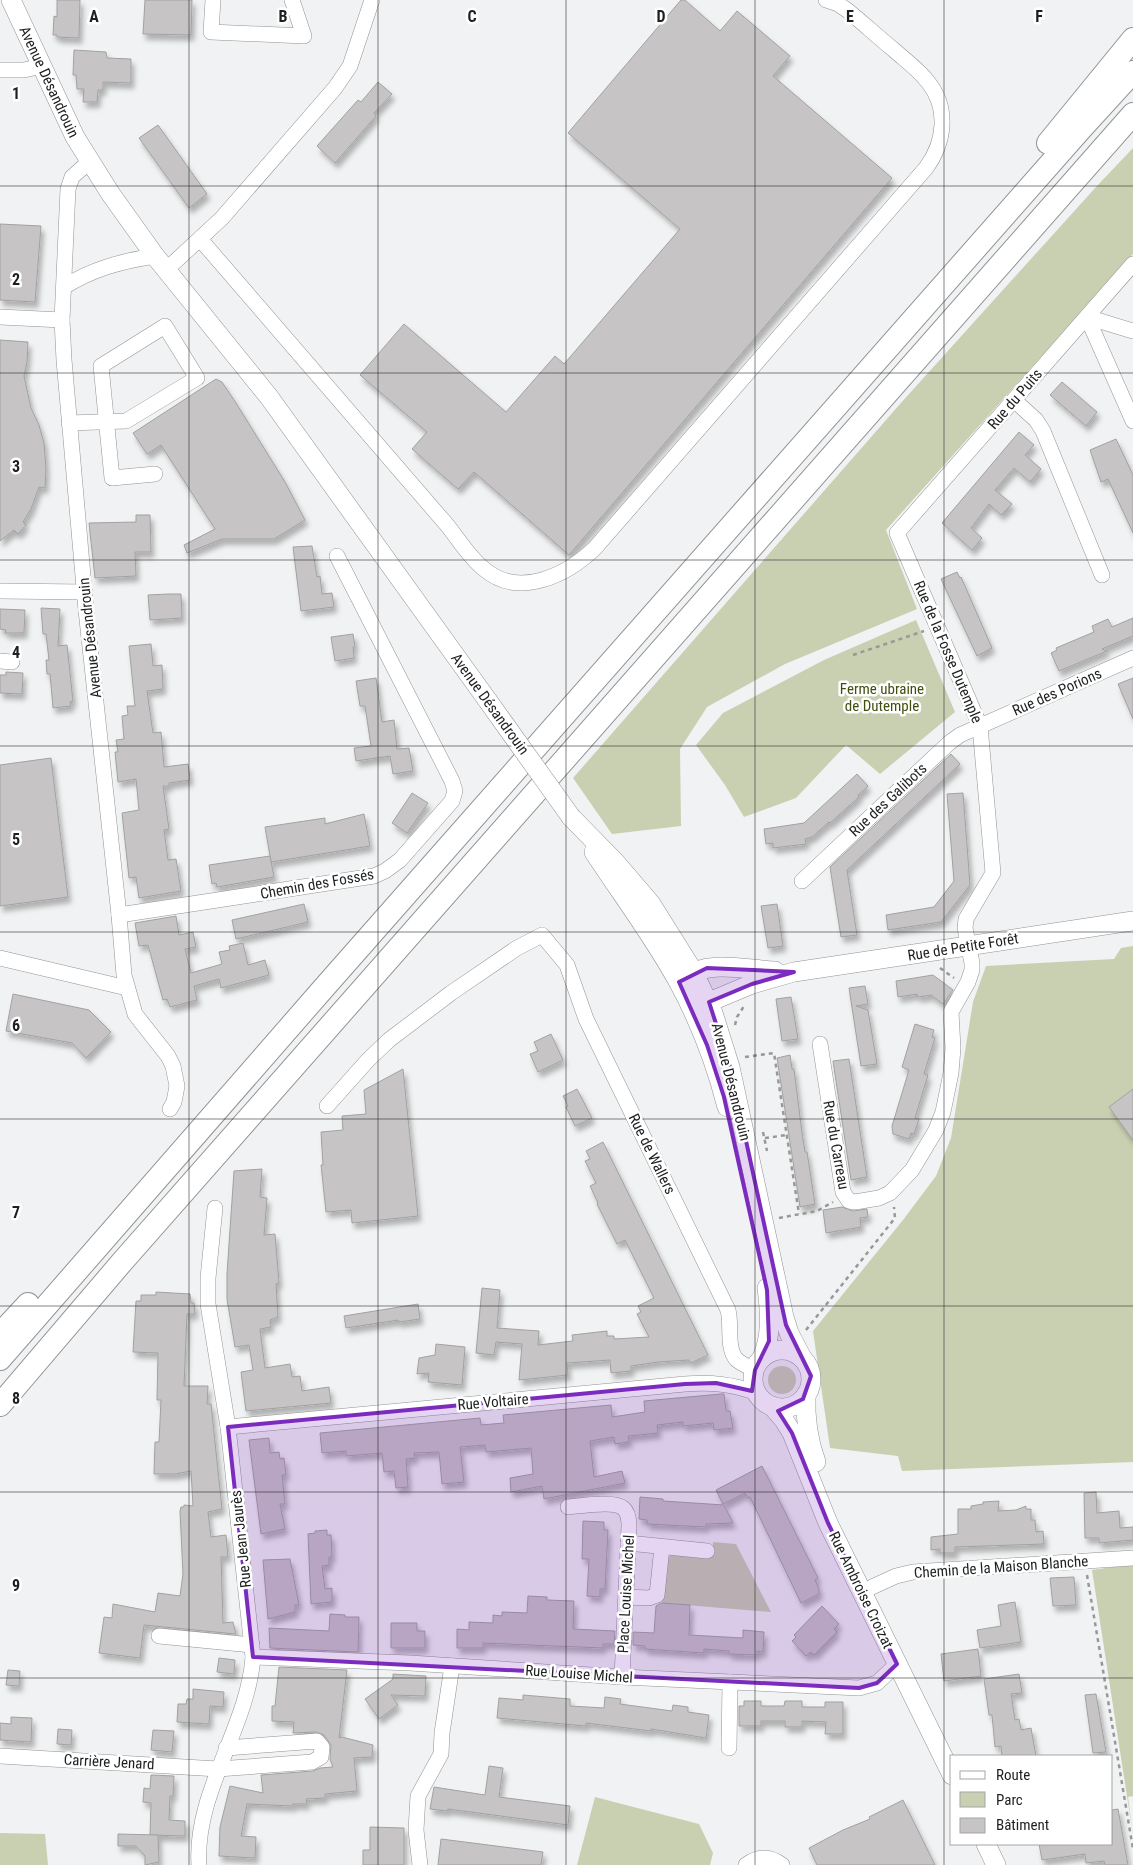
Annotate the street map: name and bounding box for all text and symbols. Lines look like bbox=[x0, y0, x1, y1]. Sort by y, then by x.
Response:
text: A bbox=[89, 7, 99, 26]
text: B bbox=[279, 7, 288, 26]
text: C bbox=[467, 7, 477, 26]
text: D bbox=[656, 7, 666, 26]
text: E bbox=[846, 7, 854, 26]
text: F bbox=[1035, 7, 1043, 26]
street label: Avenue Désandrouin bbox=[15, 23, 83, 141]
text: 1 bbox=[12, 84, 20, 103]
text: 2 bbox=[12, 270, 20, 289]
street label: Rue du Puits bbox=[984, 365, 1046, 433]
text: 3 bbox=[12, 457, 20, 476]
street label: Avenue Désandrouin bbox=[75, 577, 105, 699]
street label: Rue de la Fosse Dutemple bbox=[910, 578, 986, 726]
text: 4 bbox=[12, 643, 20, 662]
street label: Avenue Désandrouin bbox=[447, 650, 533, 758]
street label: Rue des Porions bbox=[1010, 664, 1105, 720]
park label: Ferme ubraine de Dutemple bbox=[840, 680, 924, 715]
street label: Rue des Galibots bbox=[845, 759, 931, 841]
text: 5 bbox=[12, 830, 20, 849]
street label: Chemin des Fossés bbox=[259, 865, 375, 903]
street label: Rue de Petite Forêt bbox=[906, 929, 1020, 965]
text: 6 bbox=[12, 1016, 20, 1035]
street label: Avenue Désandrouin bbox=[708, 1021, 754, 1143]
street label: Rue du Carreau bbox=[819, 1099, 853, 1191]
street label: Rue de Wallers bbox=[625, 1111, 679, 1197]
text: 7 bbox=[12, 1203, 20, 1222]
text: 8 bbox=[12, 1389, 20, 1408]
street label: Rue Voltaire bbox=[457, 1390, 529, 1414]
street label: Rue Jean Jaurès bbox=[227, 1489, 255, 1589]
street label: Rue Ambroise Croizat bbox=[825, 1529, 897, 1651]
street label: Place Louise Michel bbox=[614, 1534, 638, 1654]
street label: Chemin de la Maison Blanche bbox=[913, 1552, 1089, 1582]
text: 9 bbox=[12, 1576, 20, 1595]
street label: Rue Louise Michel bbox=[525, 1661, 633, 1687]
street label: Carrière Jenard bbox=[63, 1751, 155, 1773]
legend bbox=[950, 1755, 1113, 1845]
text: Route bbox=[996, 1766, 1030, 1784]
text: Parc bbox=[996, 1791, 1023, 1809]
text: Bâtiment bbox=[996, 1816, 1049, 1834]

